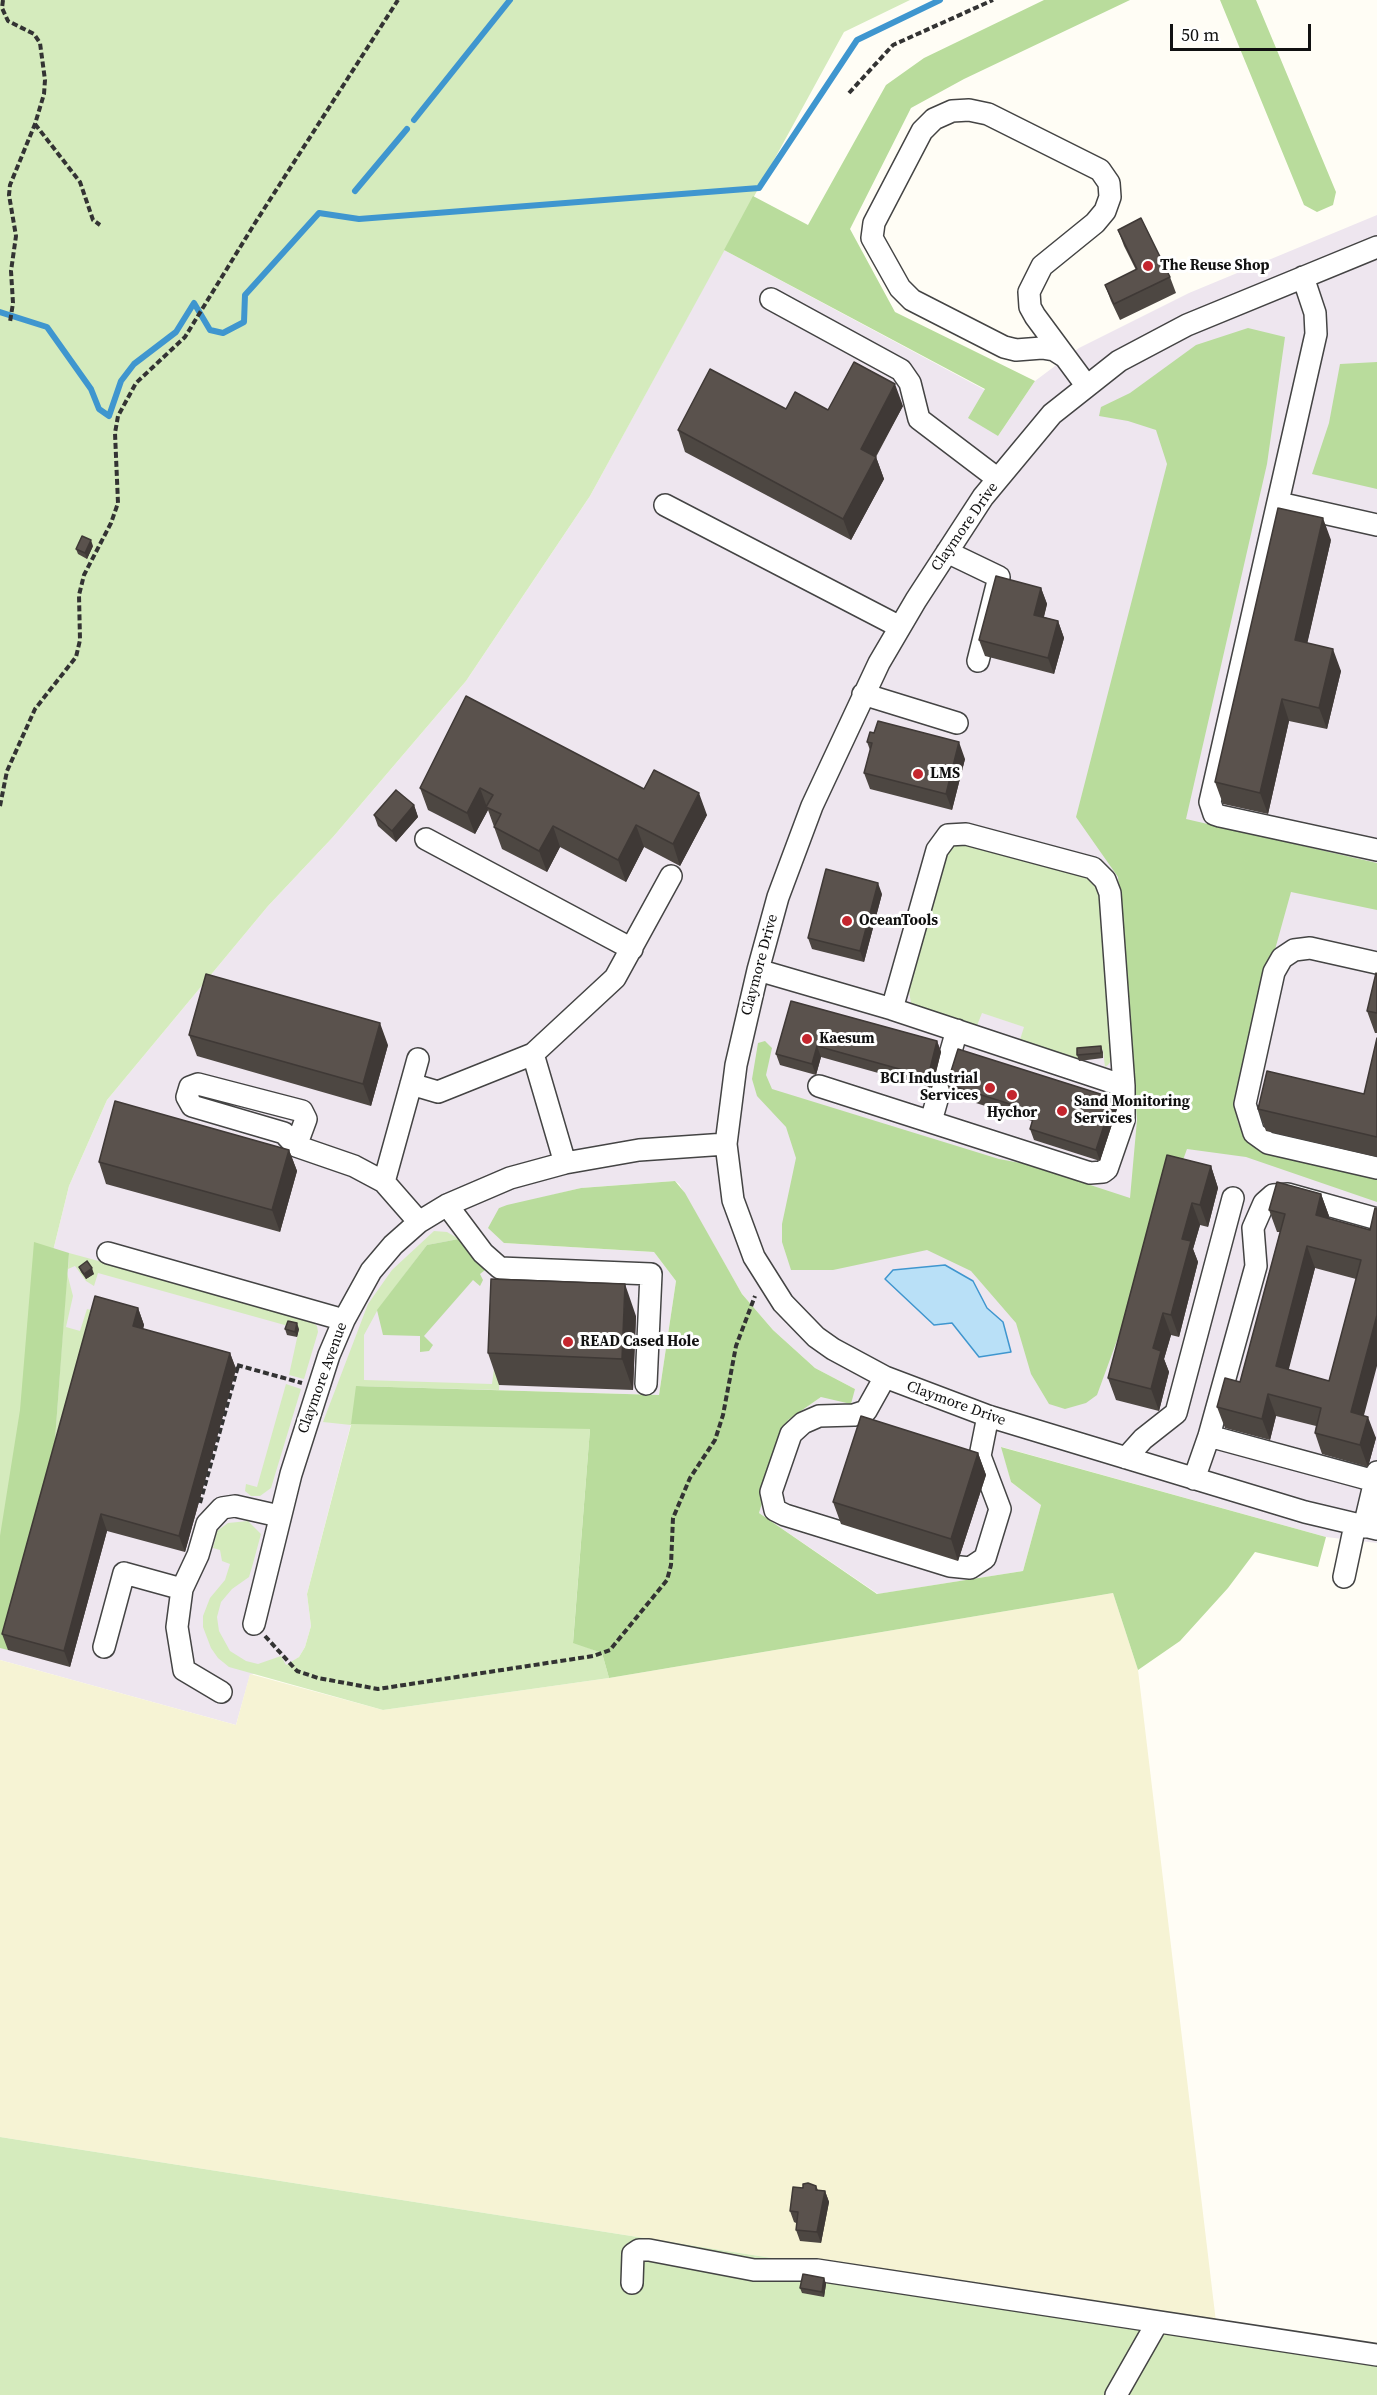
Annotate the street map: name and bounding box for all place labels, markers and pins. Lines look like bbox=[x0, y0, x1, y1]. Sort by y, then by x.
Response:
place label: The Reuse Shop bbox=[1160, 257, 1269, 275]
marker: The Reuse Shop bbox=[1141, 259, 1155, 273]
place label: LMS bbox=[930, 765, 960, 783]
marker: LMS bbox=[911, 767, 925, 781]
place label: OceanTools bbox=[859, 912, 938, 930]
marker: OceanTools bbox=[840, 914, 854, 928]
place label: Kaesum bbox=[819, 1030, 874, 1048]
marker: Kaesum bbox=[800, 1032, 814, 1046]
place label: BCI Industrial Services bbox=[880, 1070, 978, 1105]
marker: BCI Industrial Services bbox=[983, 1081, 997, 1095]
marker: Hychor bbox=[1005, 1088, 1019, 1102]
place label: Sand Monitoring Services bbox=[1074, 1093, 1190, 1128]
place label: Hychor bbox=[987, 1104, 1037, 1122]
marker: Sand Monitoring Services bbox=[1055, 1104, 1069, 1118]
place label: READ Cased Hole bbox=[580, 1333, 699, 1351]
marker: READ Cased Hole bbox=[561, 1335, 575, 1349]

